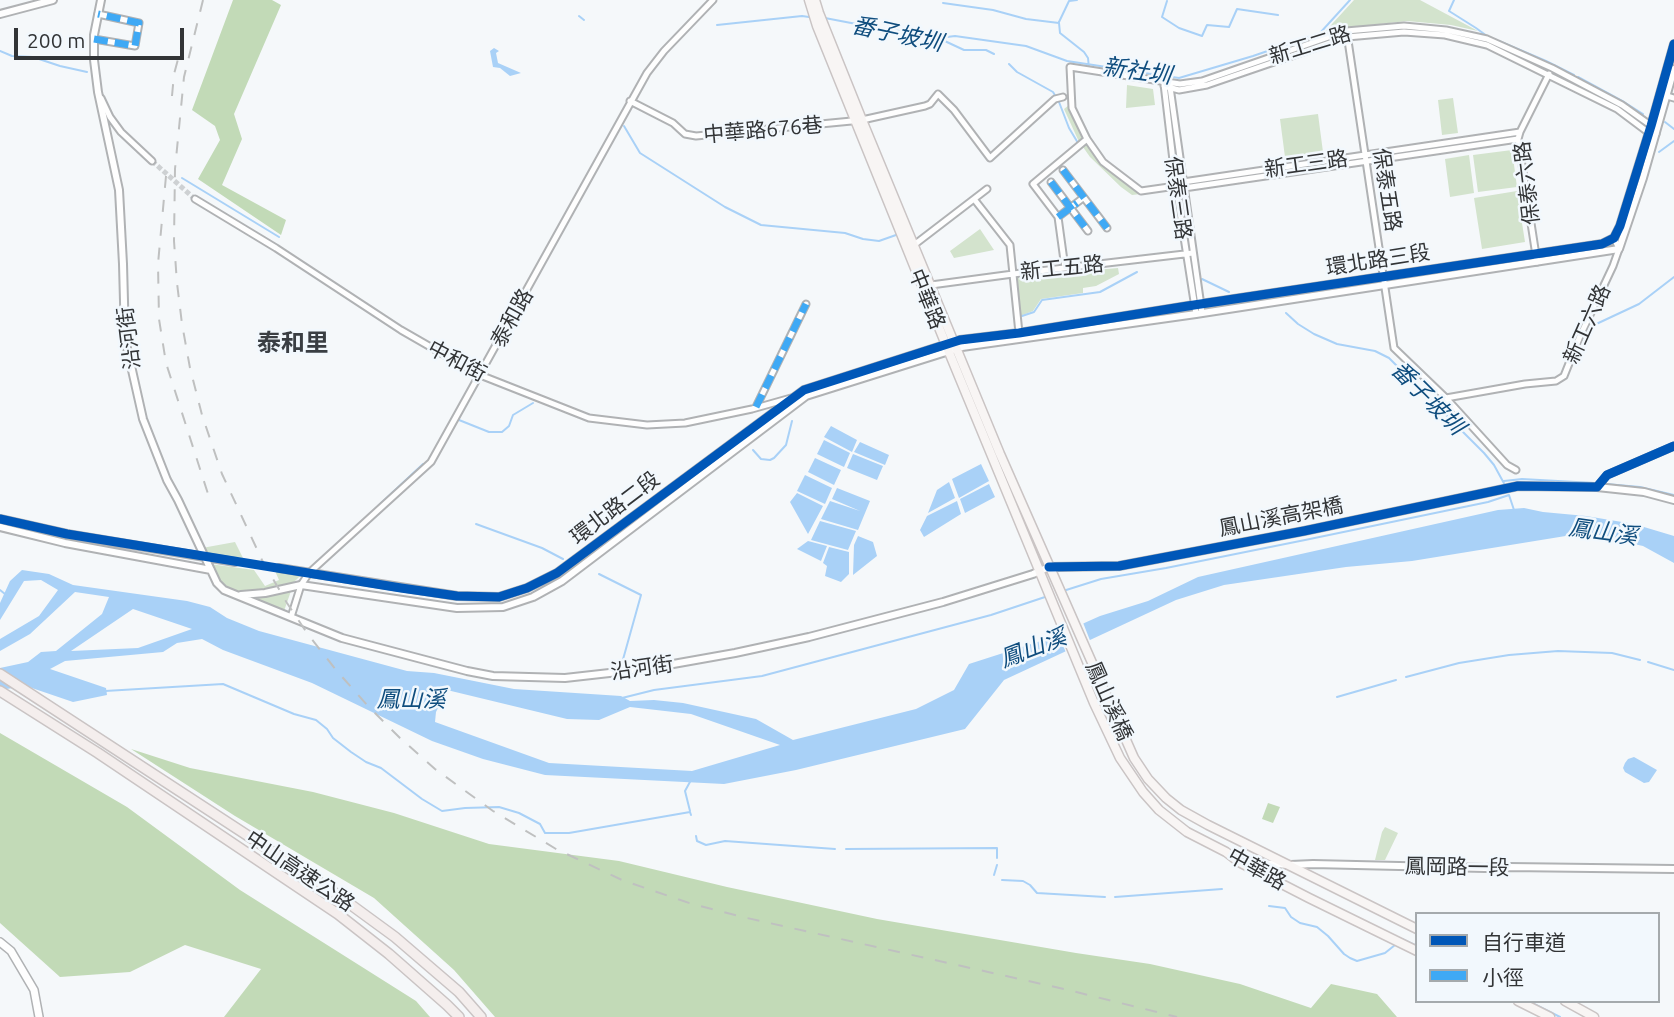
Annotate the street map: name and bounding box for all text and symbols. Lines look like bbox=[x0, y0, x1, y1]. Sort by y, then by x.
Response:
water label: 番子坡圳 bbox=[849, 11, 945, 57]
scale bar bbox=[18, 14, 187, 58]
street label: 新工二路 bbox=[1266, 21, 1354, 69]
text: 200 m bbox=[27, 28, 85, 52]
water label: 新社圳 bbox=[1101, 53, 1173, 89]
street label: 中華路676巷 bbox=[702, 112, 824, 148]
street label: 保泰六路 bbox=[1509, 140, 1545, 226]
street label: 新工三路 bbox=[1263, 146, 1349, 182]
street label: 保泰五路 bbox=[1368, 147, 1406, 233]
street label: 保泰三路 bbox=[1160, 155, 1196, 241]
street label: 環北路三段 bbox=[1324, 239, 1432, 281]
street label: 新工五路 bbox=[1019, 251, 1105, 285]
street label: 中華路 bbox=[904, 265, 950, 333]
street label: 新工六路 bbox=[1558, 281, 1616, 367]
street label: 泰和路 bbox=[486, 284, 538, 352]
street label: 沿河街 bbox=[113, 305, 145, 371]
district label: 泰和里 bbox=[257, 329, 329, 357]
street label: 中和街 bbox=[423, 335, 491, 387]
water label: 番子坡圳 bbox=[1386, 356, 1470, 440]
street label: 環北路二段 bbox=[565, 466, 665, 550]
street label: 鳳山溪高架橋 bbox=[1217, 493, 1345, 541]
water label: 鳳山溪 bbox=[1567, 514, 1639, 550]
water label: 鳳山溪 bbox=[996, 623, 1070, 673]
street label: 沿河街 bbox=[609, 651, 675, 685]
street label: 鳳山溪橋 bbox=[1080, 658, 1138, 744]
water label: 鳳山溪 bbox=[377, 685, 445, 713]
street label: 中山高速公路 bbox=[241, 825, 359, 917]
street label: 中華路 bbox=[1223, 843, 1291, 895]
street label: 鳳岡路一段 bbox=[1404, 853, 1510, 881]
legend bbox=[1415, 912, 1660, 1003]
text: 自行車道 bbox=[1482, 930, 1566, 954]
text: 小徑 bbox=[1482, 965, 1524, 989]

